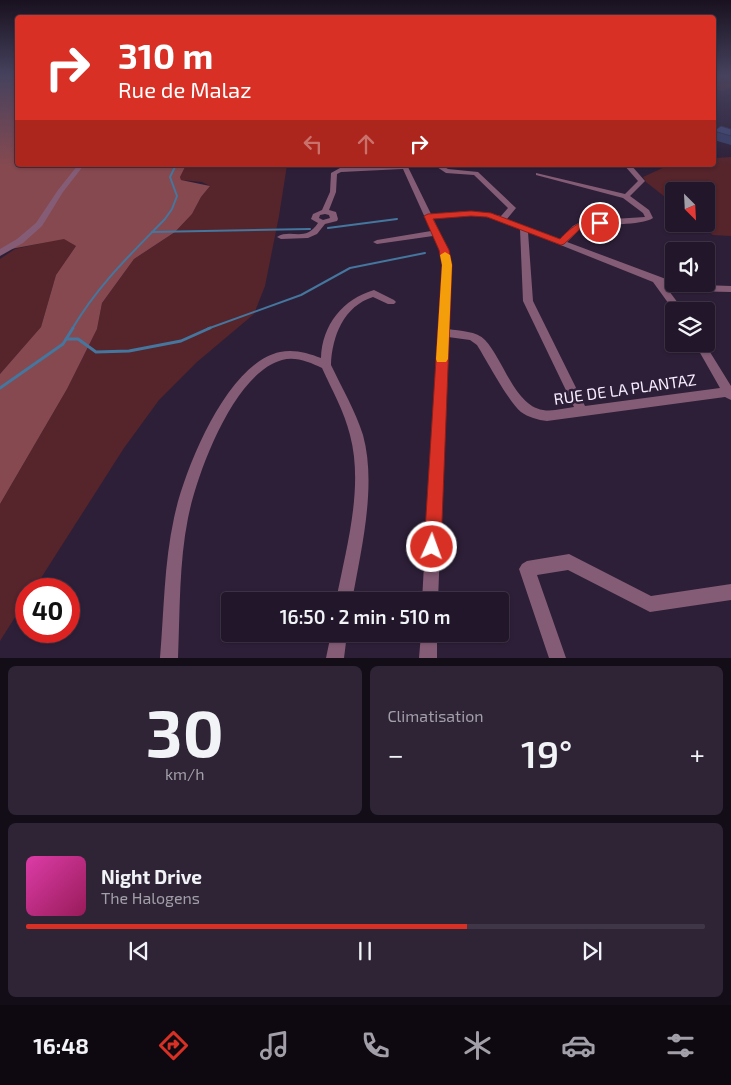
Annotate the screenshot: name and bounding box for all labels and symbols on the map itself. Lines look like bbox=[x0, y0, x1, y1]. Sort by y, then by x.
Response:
north arrow bbox=[665, 182, 715, 232]
pin bbox=[579, 202, 621, 244]
street label: RUE DE LA PLANTAZ bbox=[552, 369, 697, 408]
position arrow bbox=[405, 520, 457, 572]
speed limit sign: 40 bbox=[15, 578, 80, 643]

